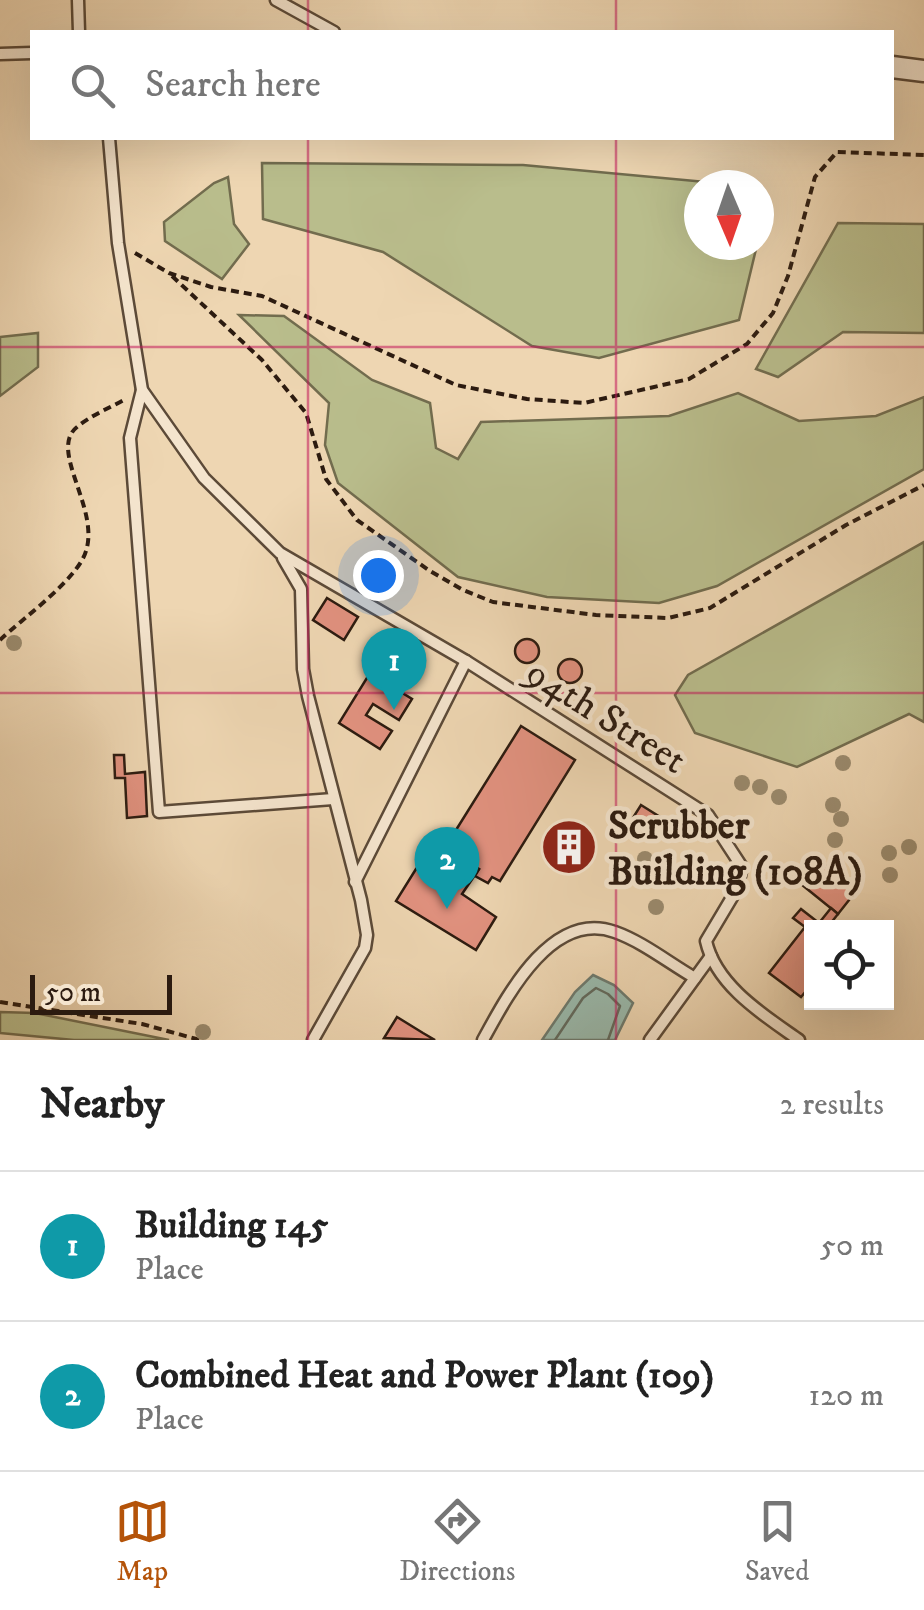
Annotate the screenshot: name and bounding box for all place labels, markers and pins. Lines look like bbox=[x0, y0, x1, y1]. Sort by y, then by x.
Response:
pin: 1 bbox=[362, 628, 426, 710]
place label: Scrubber Building (108A) bbox=[608, 802, 862, 898]
building icon: Scrubber Building (108A) bbox=[539, 817, 599, 877]
pin: 2 bbox=[414, 826, 480, 909]

